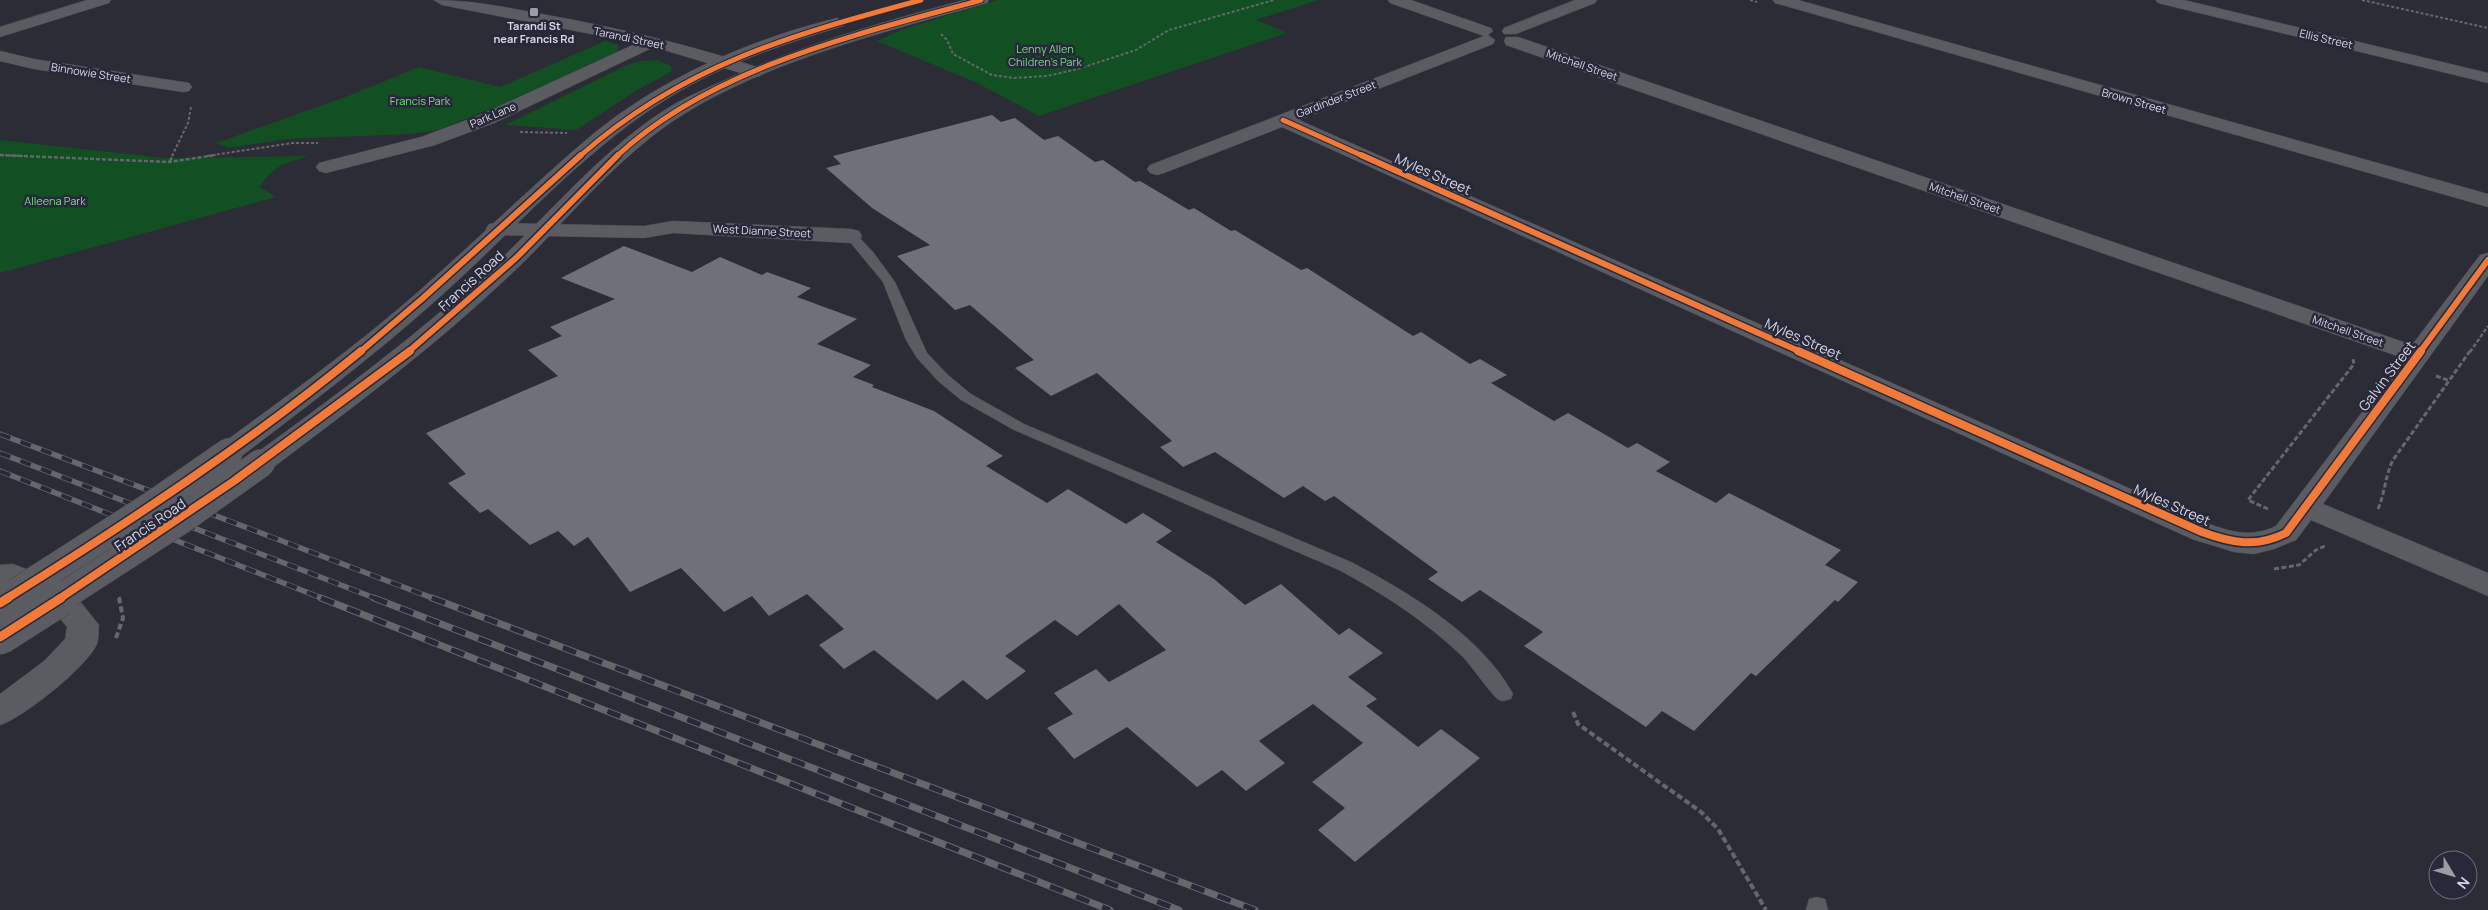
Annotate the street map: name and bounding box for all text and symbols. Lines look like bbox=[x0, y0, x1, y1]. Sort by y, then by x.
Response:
marker: Tarandi St near Francis Rd bbox=[528, 6, 540, 18]
place label: Tarandi St near Francis Rd bbox=[494, 18, 575, 46]
street label: Tarandi Street bbox=[592, 23, 666, 52]
street label: Ellis Street bbox=[2298, 25, 2354, 52]
park label: Lenny Allen Children's Park bbox=[1008, 41, 1082, 69]
street label: Mitchell Street bbox=[1544, 45, 1620, 84]
street label: Binnowie Street bbox=[50, 59, 132, 86]
street label: Gardinder Street bbox=[1294, 76, 1378, 121]
street label: Brown Street bbox=[2100, 84, 2168, 117]
park label: Francis Park bbox=[390, 93, 451, 108]
street label: Park Lane bbox=[467, 98, 519, 131]
street label: Myles Street bbox=[1392, 148, 1475, 199]
street label: Mitchell Street bbox=[1927, 178, 2003, 217]
park label: Alleena Park bbox=[24, 193, 86, 208]
street label: West Dianne Street bbox=[712, 220, 812, 241]
street label: Francis Road bbox=[434, 246, 507, 315]
street label: Mitchell Street bbox=[2310, 311, 2386, 350]
street label: Myles Street bbox=[1762, 313, 1845, 364]
street label: Galvin Street bbox=[2354, 336, 2420, 415]
street label: Myles Street bbox=[2131, 479, 2214, 530]
street label: Francis Road bbox=[110, 494, 189, 555]
north arrow bbox=[2428, 850, 2478, 900]
text: N bbox=[2453, 873, 2474, 893]

